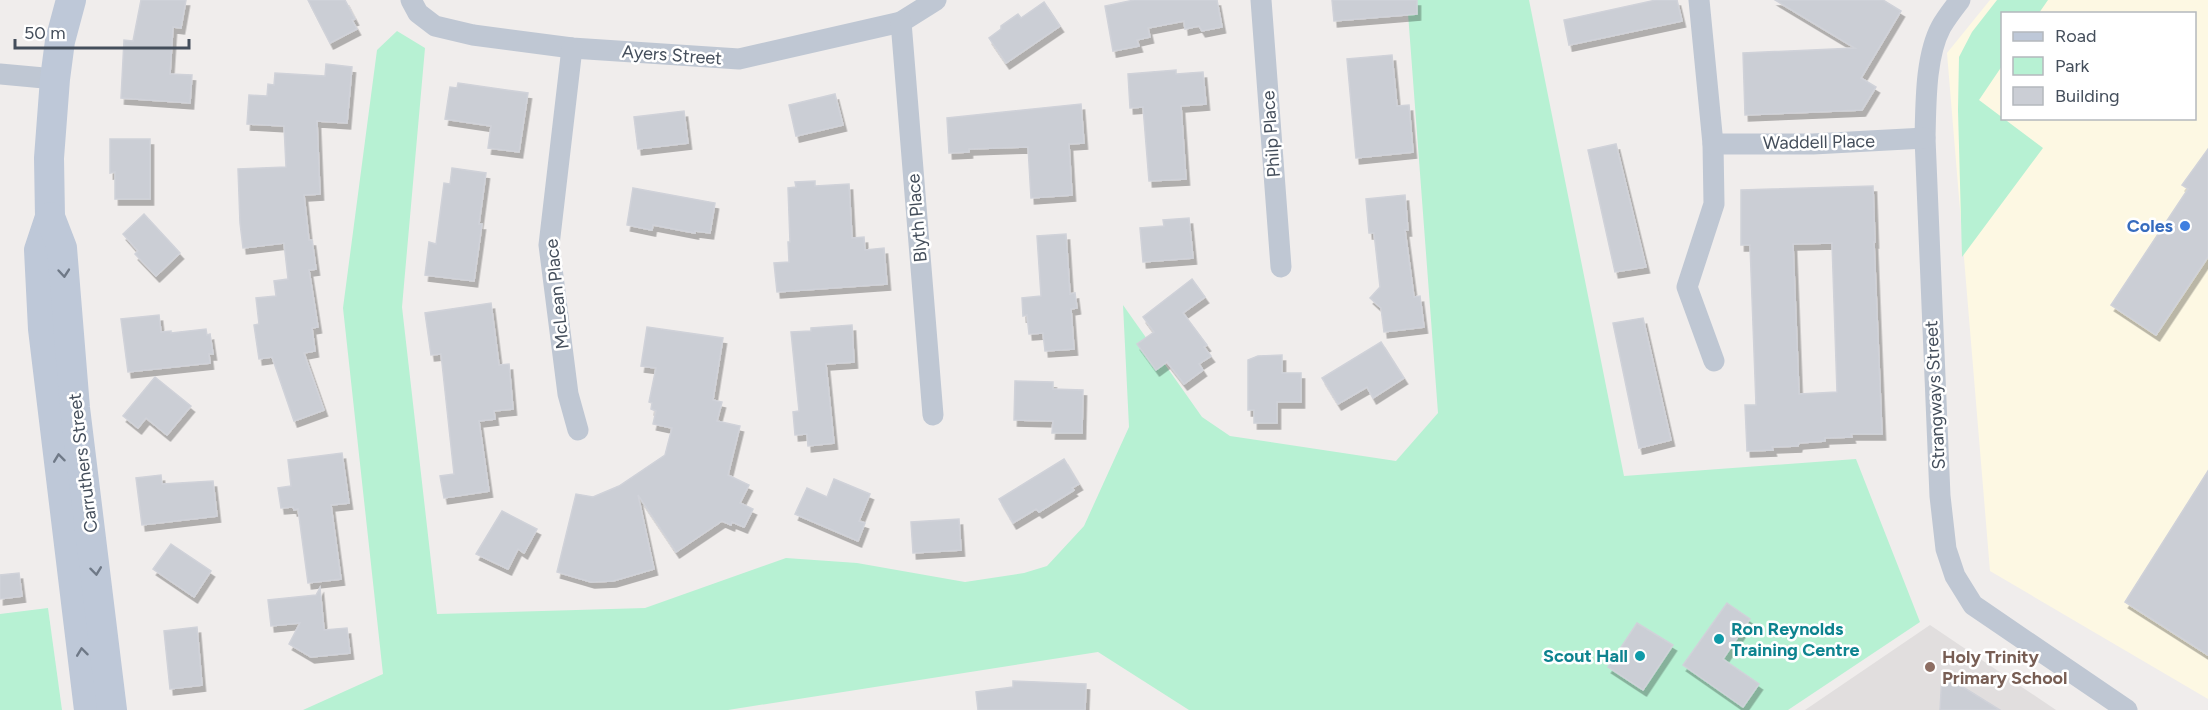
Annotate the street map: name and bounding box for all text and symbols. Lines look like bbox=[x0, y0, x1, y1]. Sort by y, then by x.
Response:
scale bar bbox=[15, 12, 189, 50]
legend bbox=[2001, 12, 2196, 120]
text: 50 m bbox=[24, 22, 66, 44]
text: Road bbox=[2055, 25, 2096, 47]
street label: Ayers Street bbox=[621, 41, 723, 69]
text: Park bbox=[2055, 55, 2090, 77]
text: Building bbox=[2055, 85, 2120, 107]
street label: Philp Place bbox=[1257, 90, 1285, 178]
street label: Waddell Place bbox=[1763, 130, 1875, 154]
street label: Blyth Place bbox=[902, 173, 932, 263]
place label: Coles bbox=[2127, 215, 2174, 237]
marker: Coles bbox=[2178, 219, 2192, 233]
street label: McLean Place bbox=[540, 238, 574, 350]
one-way arrow bbox=[57, 269, 70, 278]
street label: Strangways Street bbox=[1920, 320, 1950, 470]
street label: Carruthers Street bbox=[64, 392, 102, 534]
one-way arrow bbox=[53, 454, 66, 463]
one-way arrow bbox=[89, 567, 101, 576]
place label: Ron Reynolds Training Centre bbox=[1731, 618, 1860, 661]
marker: Ron Reynolds Training Centre bbox=[1712, 632, 1726, 646]
place label: Scout Hall bbox=[1543, 645, 1628, 667]
place label: Holy Trinity Primary School bbox=[1942, 646, 2067, 689]
one-way arrow bbox=[77, 647, 89, 656]
marker: Scout Hall bbox=[1633, 649, 1647, 663]
marker: Holy Trinity Primary School bbox=[1923, 660, 1937, 674]

